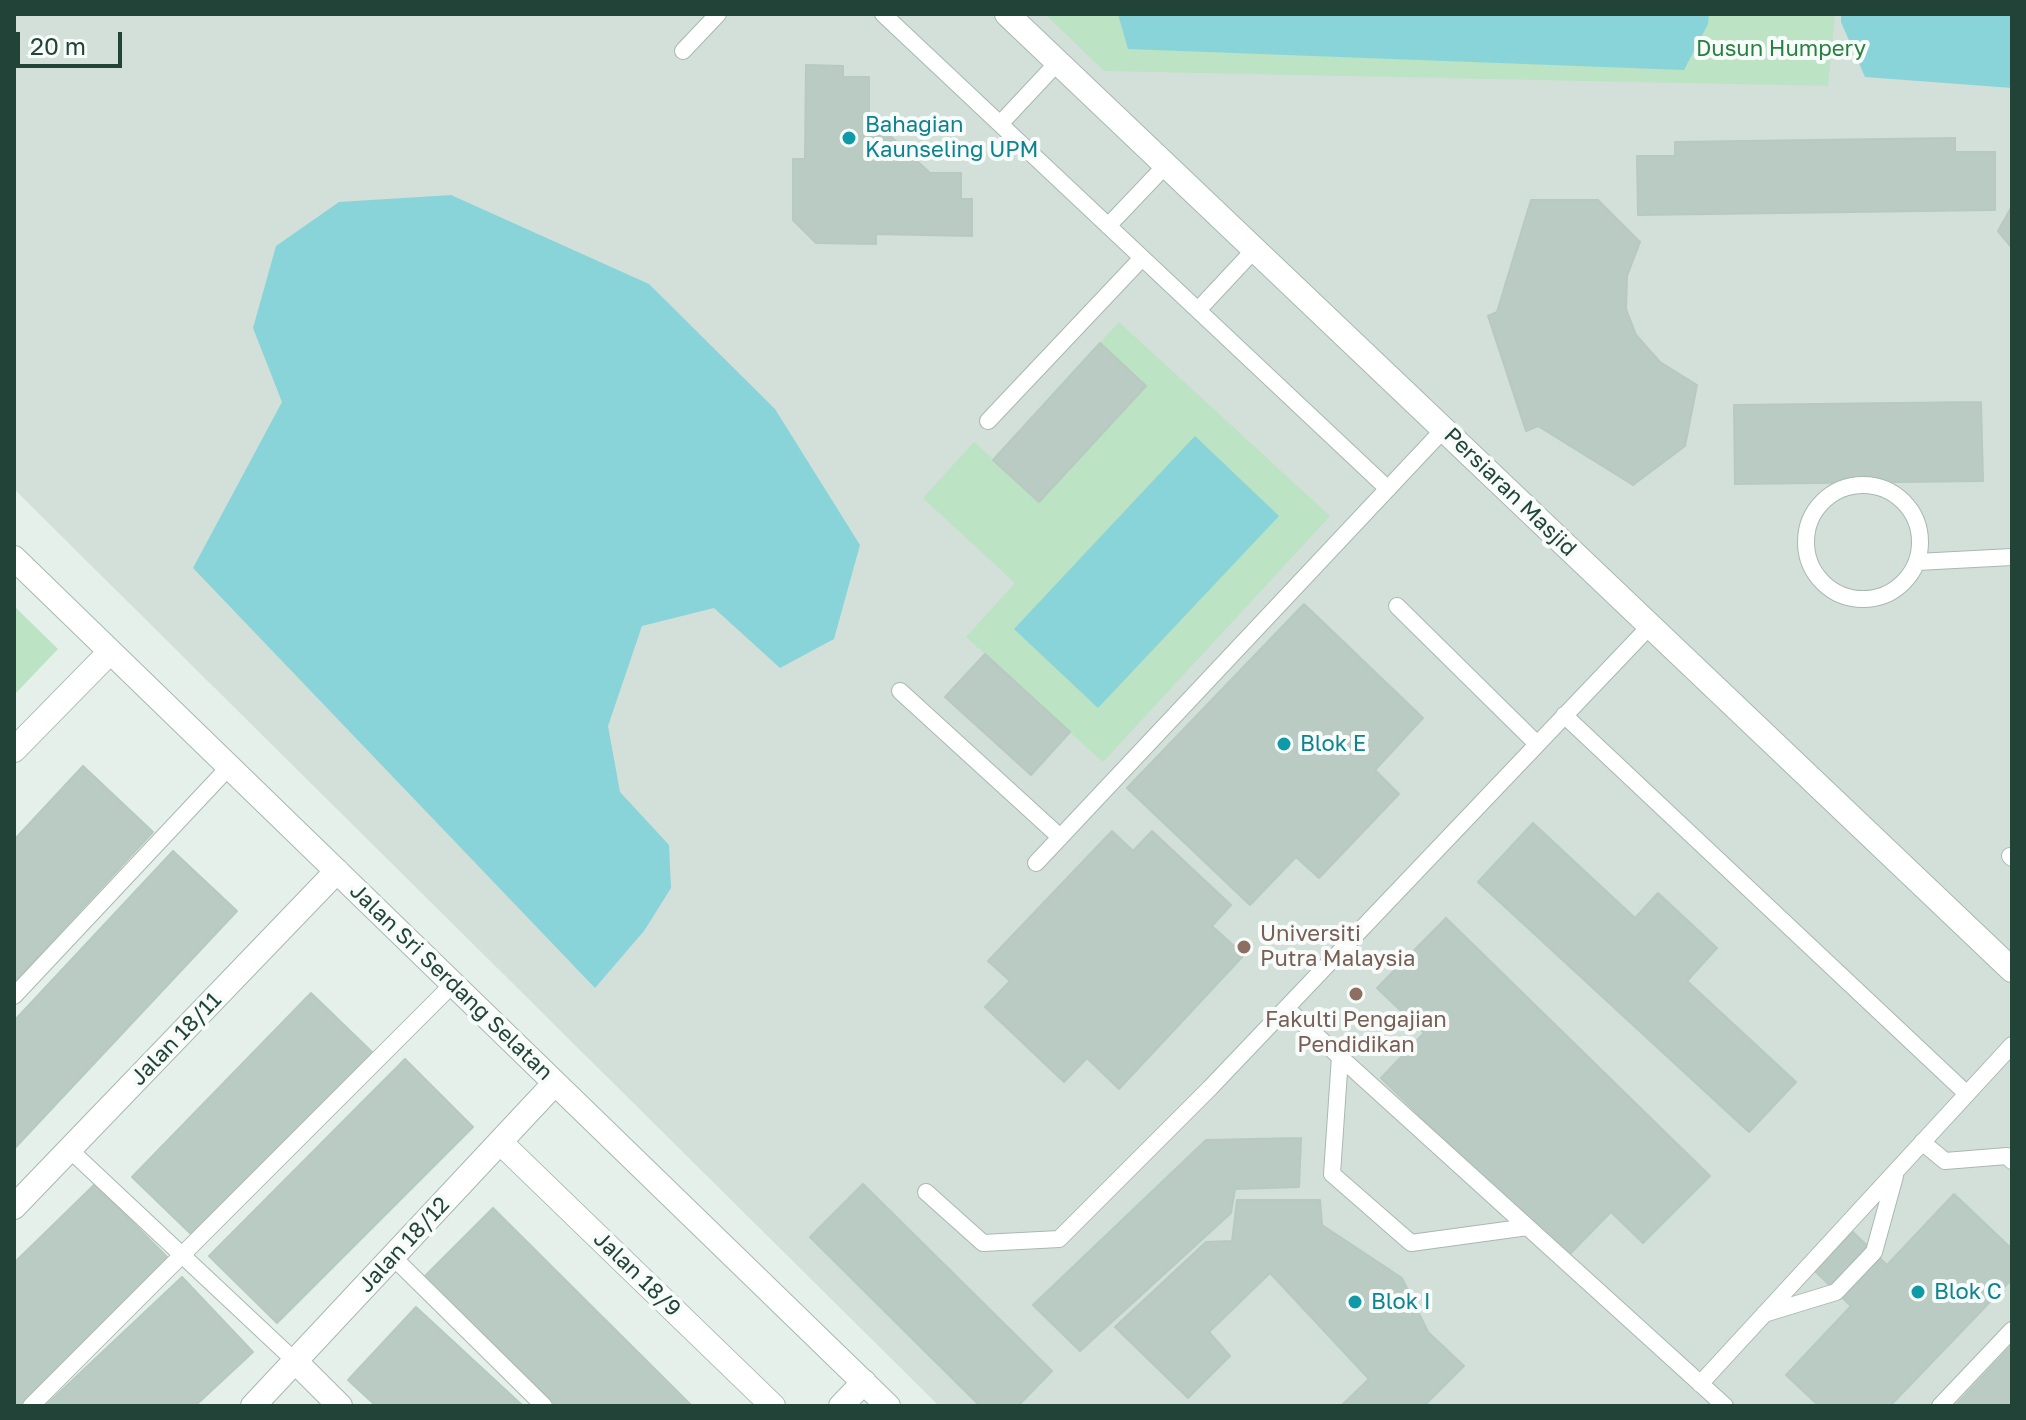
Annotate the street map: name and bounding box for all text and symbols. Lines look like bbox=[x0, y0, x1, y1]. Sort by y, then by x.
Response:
scale bar bbox=[20, 16, 126, 66]
text: 20 m bbox=[30, 31, 86, 60]
park label: Dusun Humpery bbox=[1696, 36, 1866, 62]
place label: Bahagian Kaunseling UPM bbox=[865, 112, 1039, 164]
marker: Bahagian Kaunseling UPM bbox=[840, 129, 858, 147]
street label: Persiaran Masjid bbox=[1438, 422, 1582, 562]
place label: Blok E bbox=[1300, 731, 1366, 757]
marker: Blok E bbox=[1275, 735, 1293, 753]
street label: Jalan Sri Serdang Selatan bbox=[344, 878, 558, 1086]
place label: Universiti Putra Malaysia bbox=[1260, 921, 1415, 972]
marker: Universiti Putra Malaysia bbox=[1235, 938, 1253, 956]
marker: Fakulti Pengajian Pendidikan bbox=[1347, 985, 1365, 1003]
street label: Jalan 18/11 bbox=[125, 987, 227, 1091]
place label: Fakulti Pengajian Pendidikan bbox=[1265, 1007, 1447, 1058]
street label: Jalan 18/12 bbox=[353, 1192, 455, 1298]
street label: Jalan 18/9 bbox=[588, 1226, 686, 1322]
place label: Blok C bbox=[1934, 1279, 2002, 1305]
marker: Blok C bbox=[1909, 1283, 1927, 1301]
place label: Blok I bbox=[1371, 1289, 1431, 1315]
marker: Blok I bbox=[1346, 1293, 1364, 1311]

